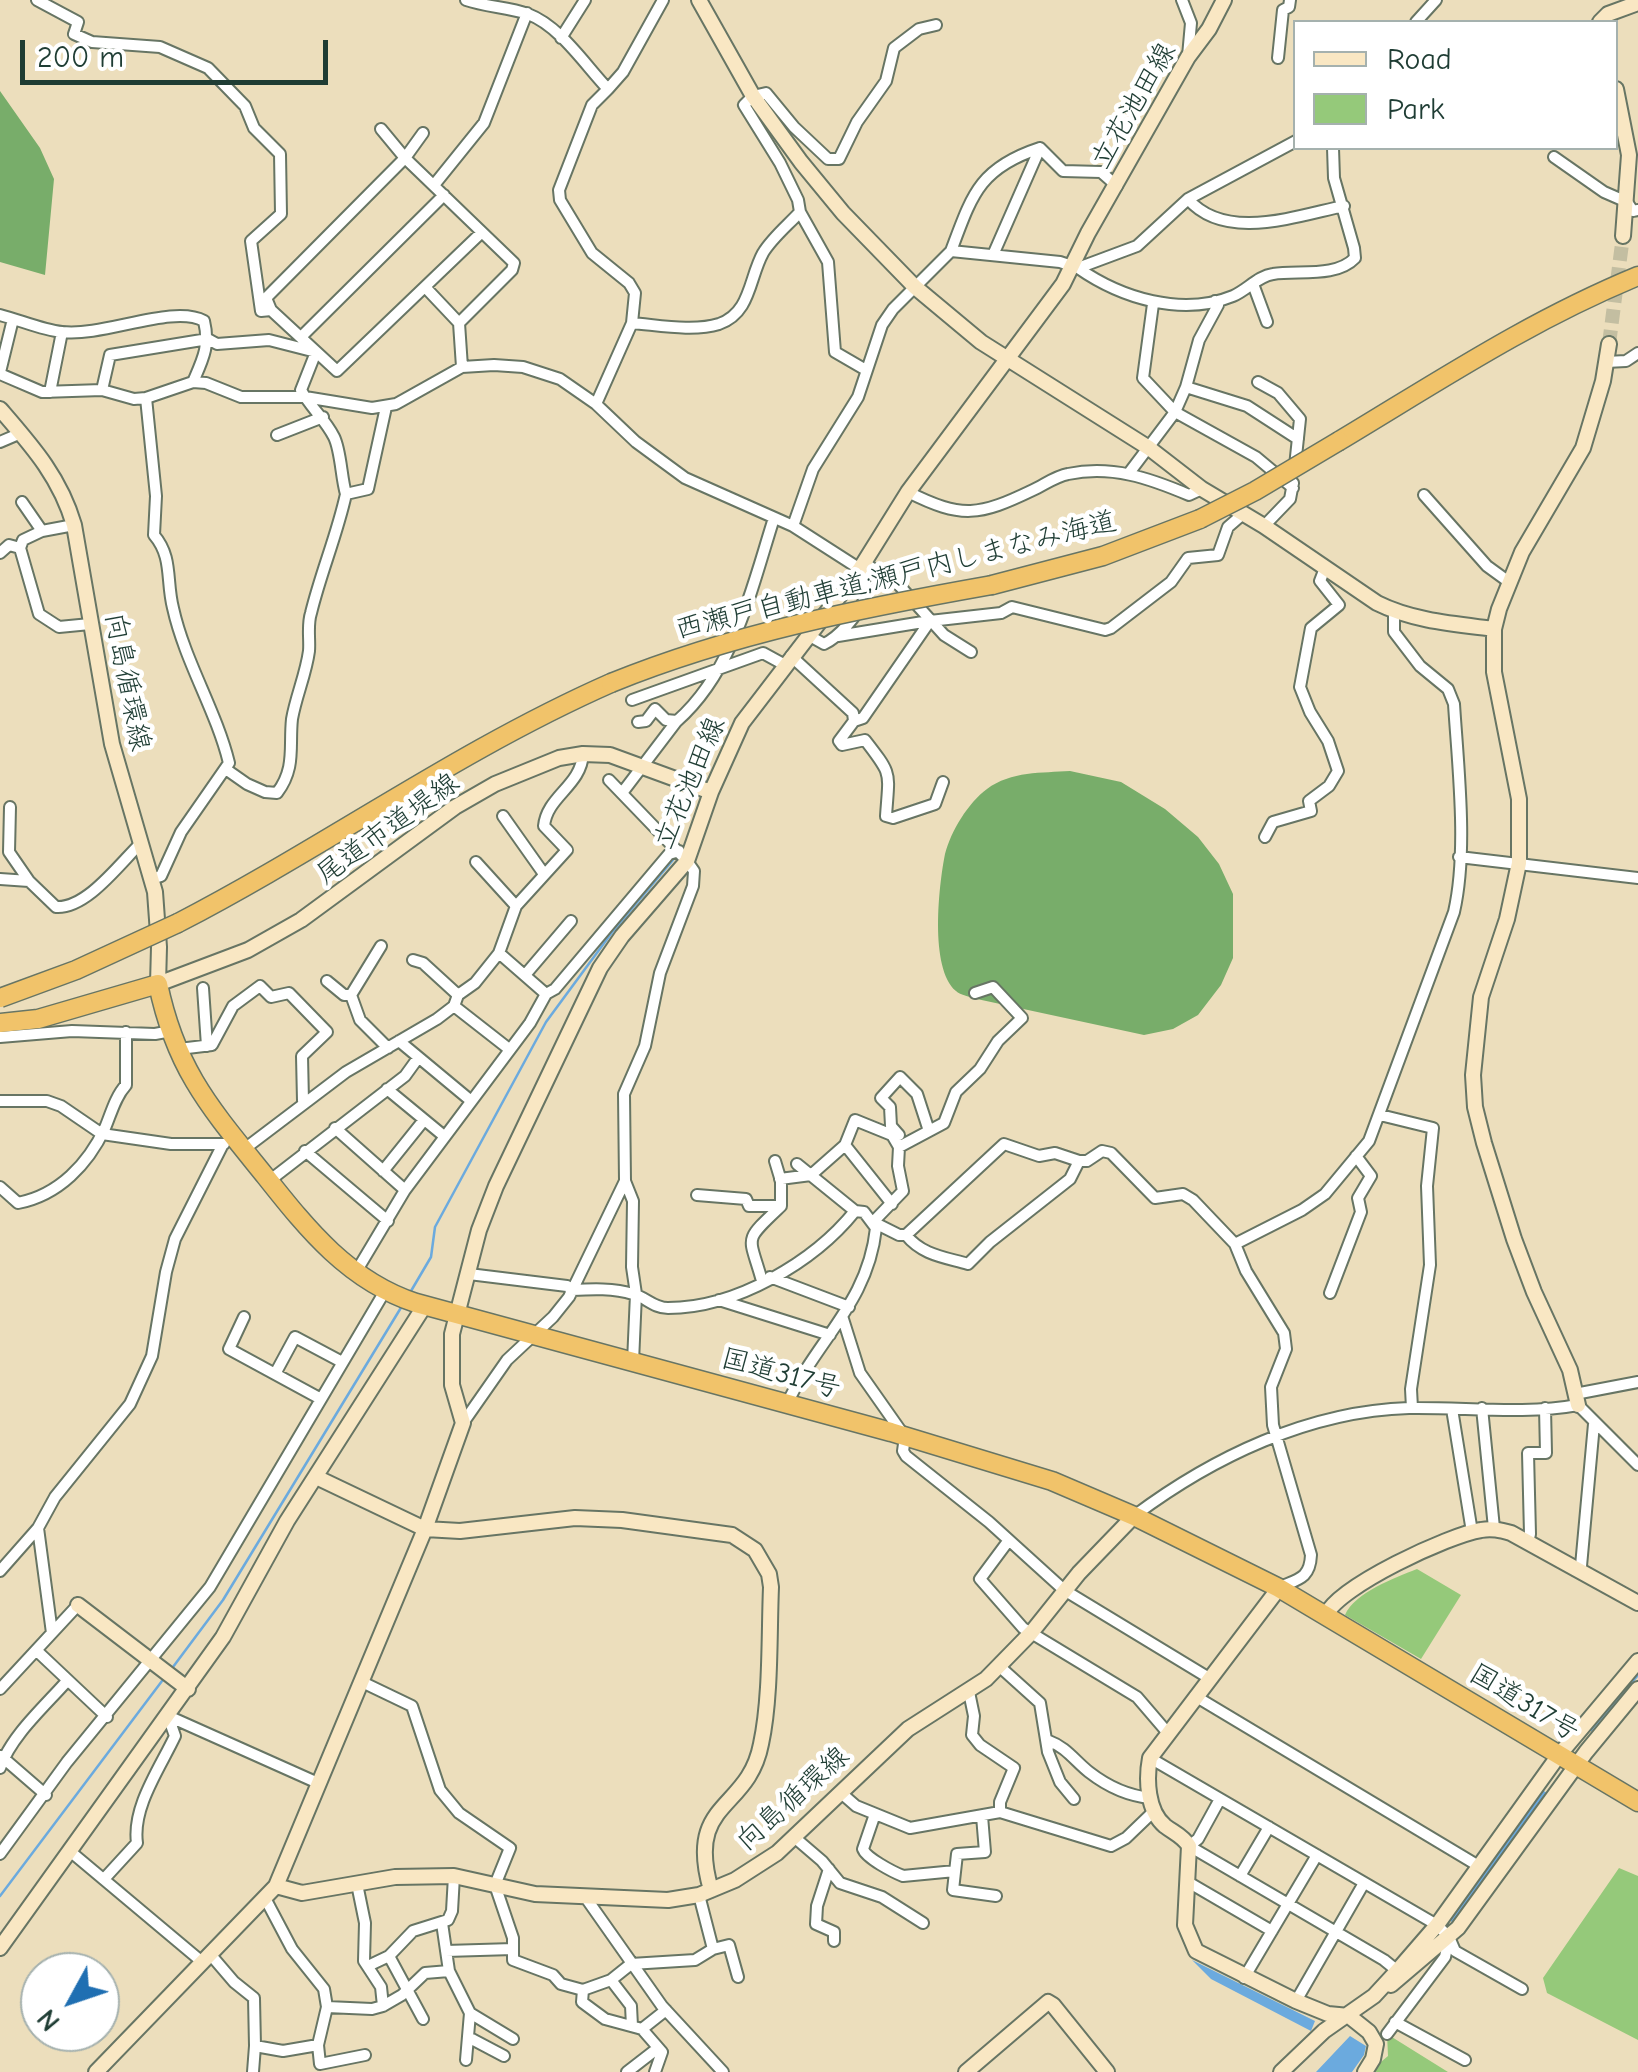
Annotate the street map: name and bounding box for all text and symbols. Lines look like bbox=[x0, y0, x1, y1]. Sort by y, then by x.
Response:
scale bar bbox=[25, 20, 332, 82]
legend bbox=[1293, 20, 1618, 150]
street label: 立花池田線 bbox=[1084, 37, 1184, 175]
text: 200 m bbox=[37, 40, 124, 75]
text: Road bbox=[1387, 42, 1452, 77]
text: Park bbox=[1387, 92, 1444, 127]
street label: 西瀬戸自動車道;瀬戸内しまなみ海道 bbox=[672, 505, 1120, 647]
street label: 向島循環線 bbox=[97, 610, 157, 754]
street label: 立花池田線 bbox=[647, 712, 733, 854]
street label: 尾道市道堤線 bbox=[310, 766, 466, 892]
street label: 国道317号 bbox=[717, 1342, 845, 1406]
street label: 国道317号 bbox=[1463, 1657, 1585, 1749]
street label: 向島循環線 bbox=[730, 1740, 856, 1858]
north arrow bbox=[20, 1952, 120, 2052]
text: N bbox=[30, 2003, 67, 2037]

